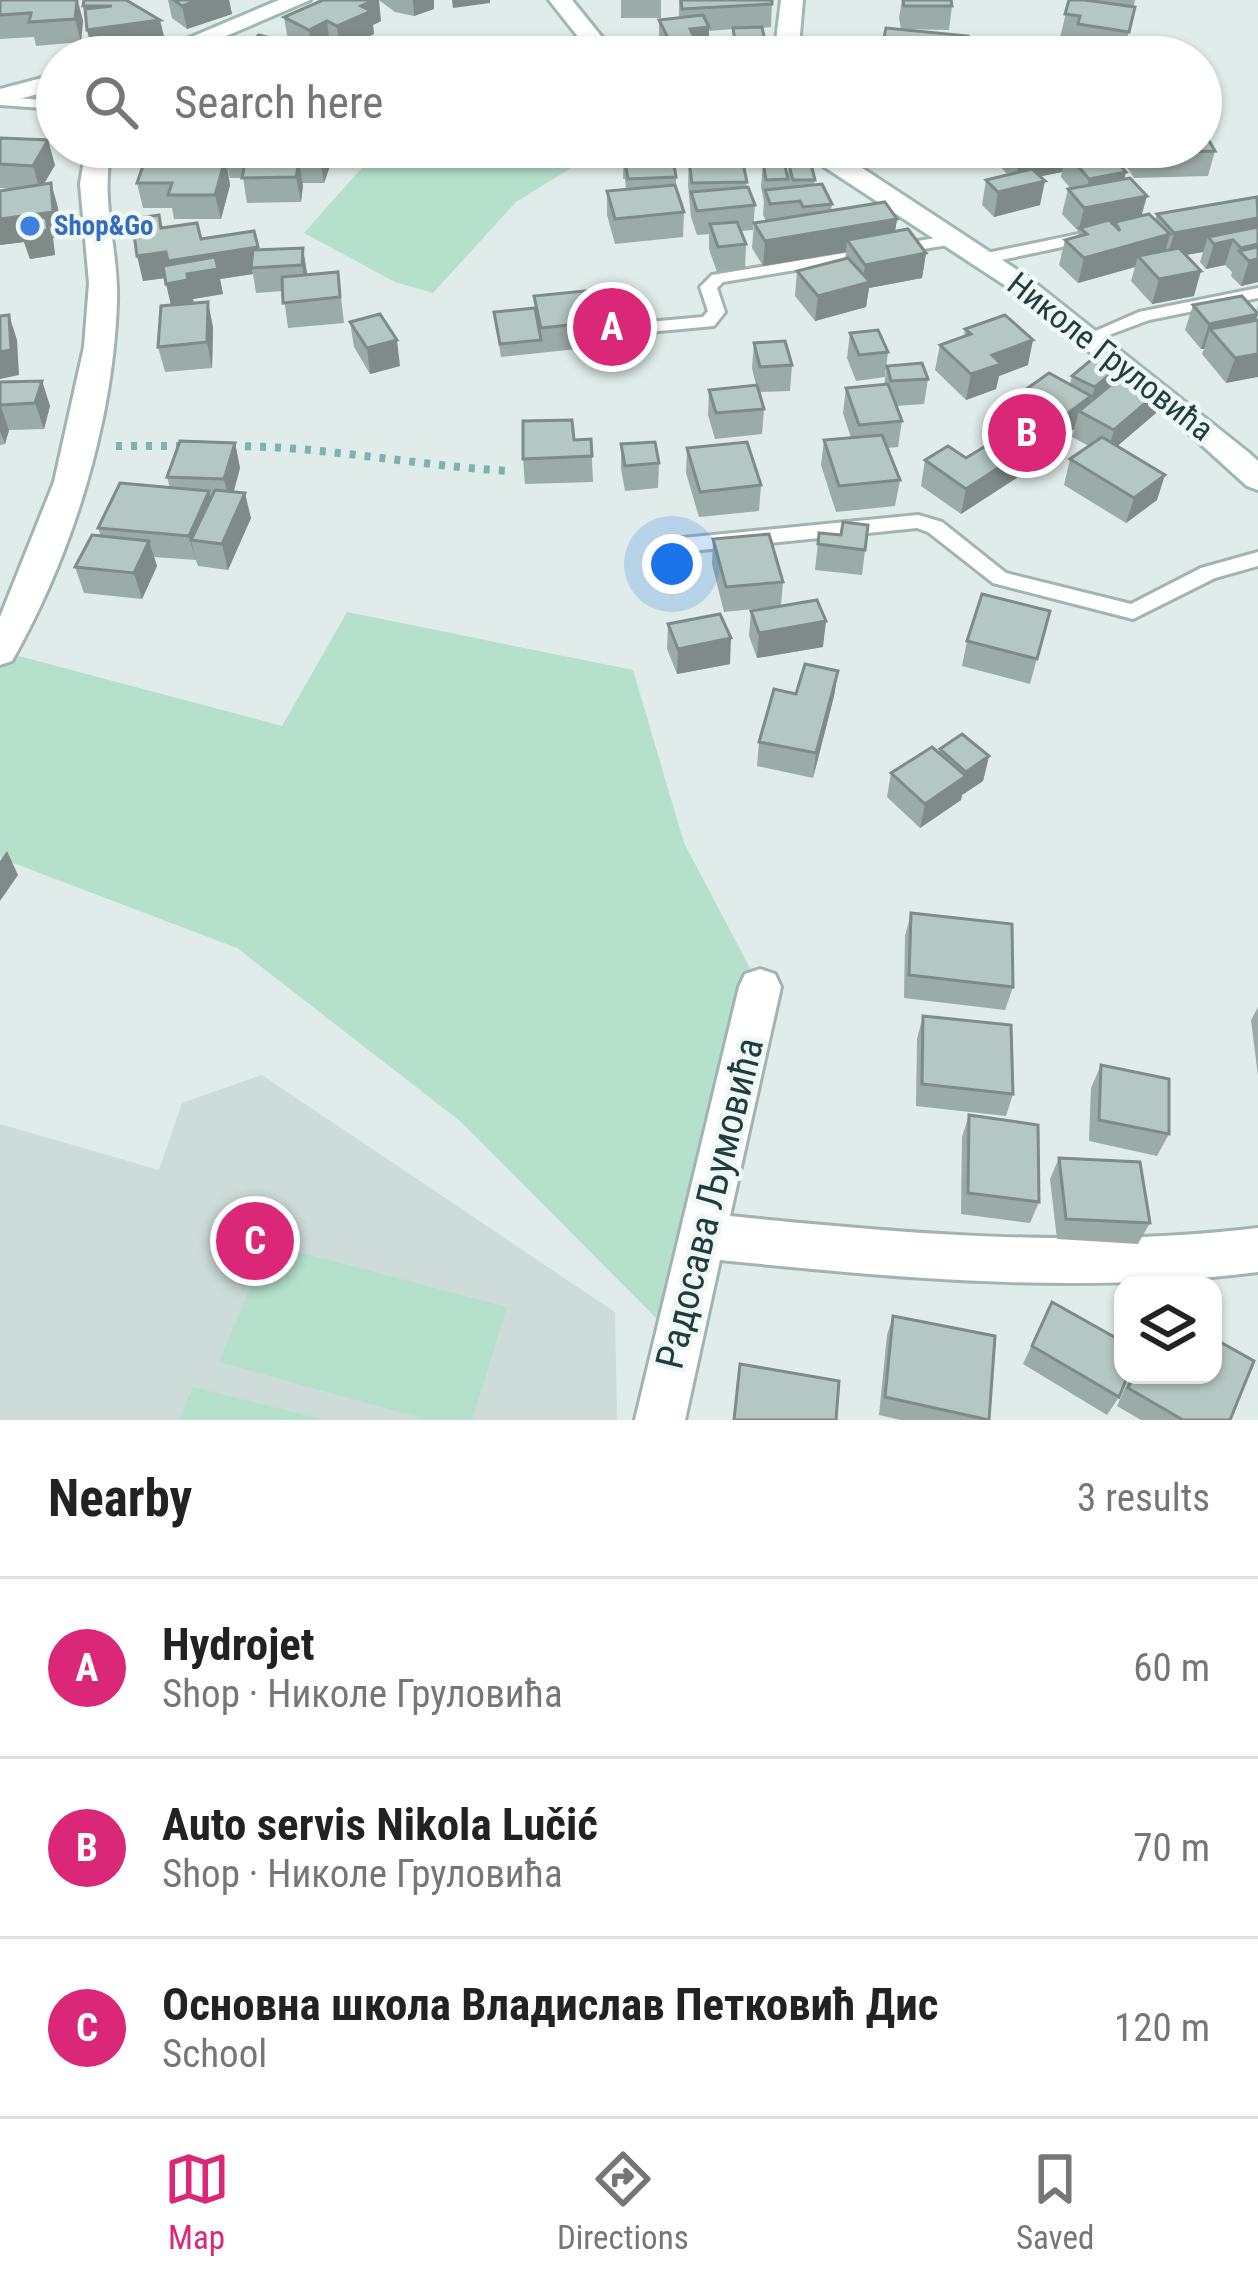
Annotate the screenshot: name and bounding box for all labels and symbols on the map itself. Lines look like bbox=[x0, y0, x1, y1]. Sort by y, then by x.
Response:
place label: Shop&Go bbox=[54, 210, 154, 242]
marker: Shop&Go bbox=[17, 213, 43, 239]
street label: Николе Груловића bbox=[1000, 264, 1221, 449]
pin: A bbox=[573, 282, 651, 372]
pin: B bbox=[988, 388, 1066, 478]
your location bbox=[642, 534, 702, 594]
street label: Радосава Љумовића bbox=[647, 1033, 773, 1373]
pin: C bbox=[216, 1196, 294, 1286]

